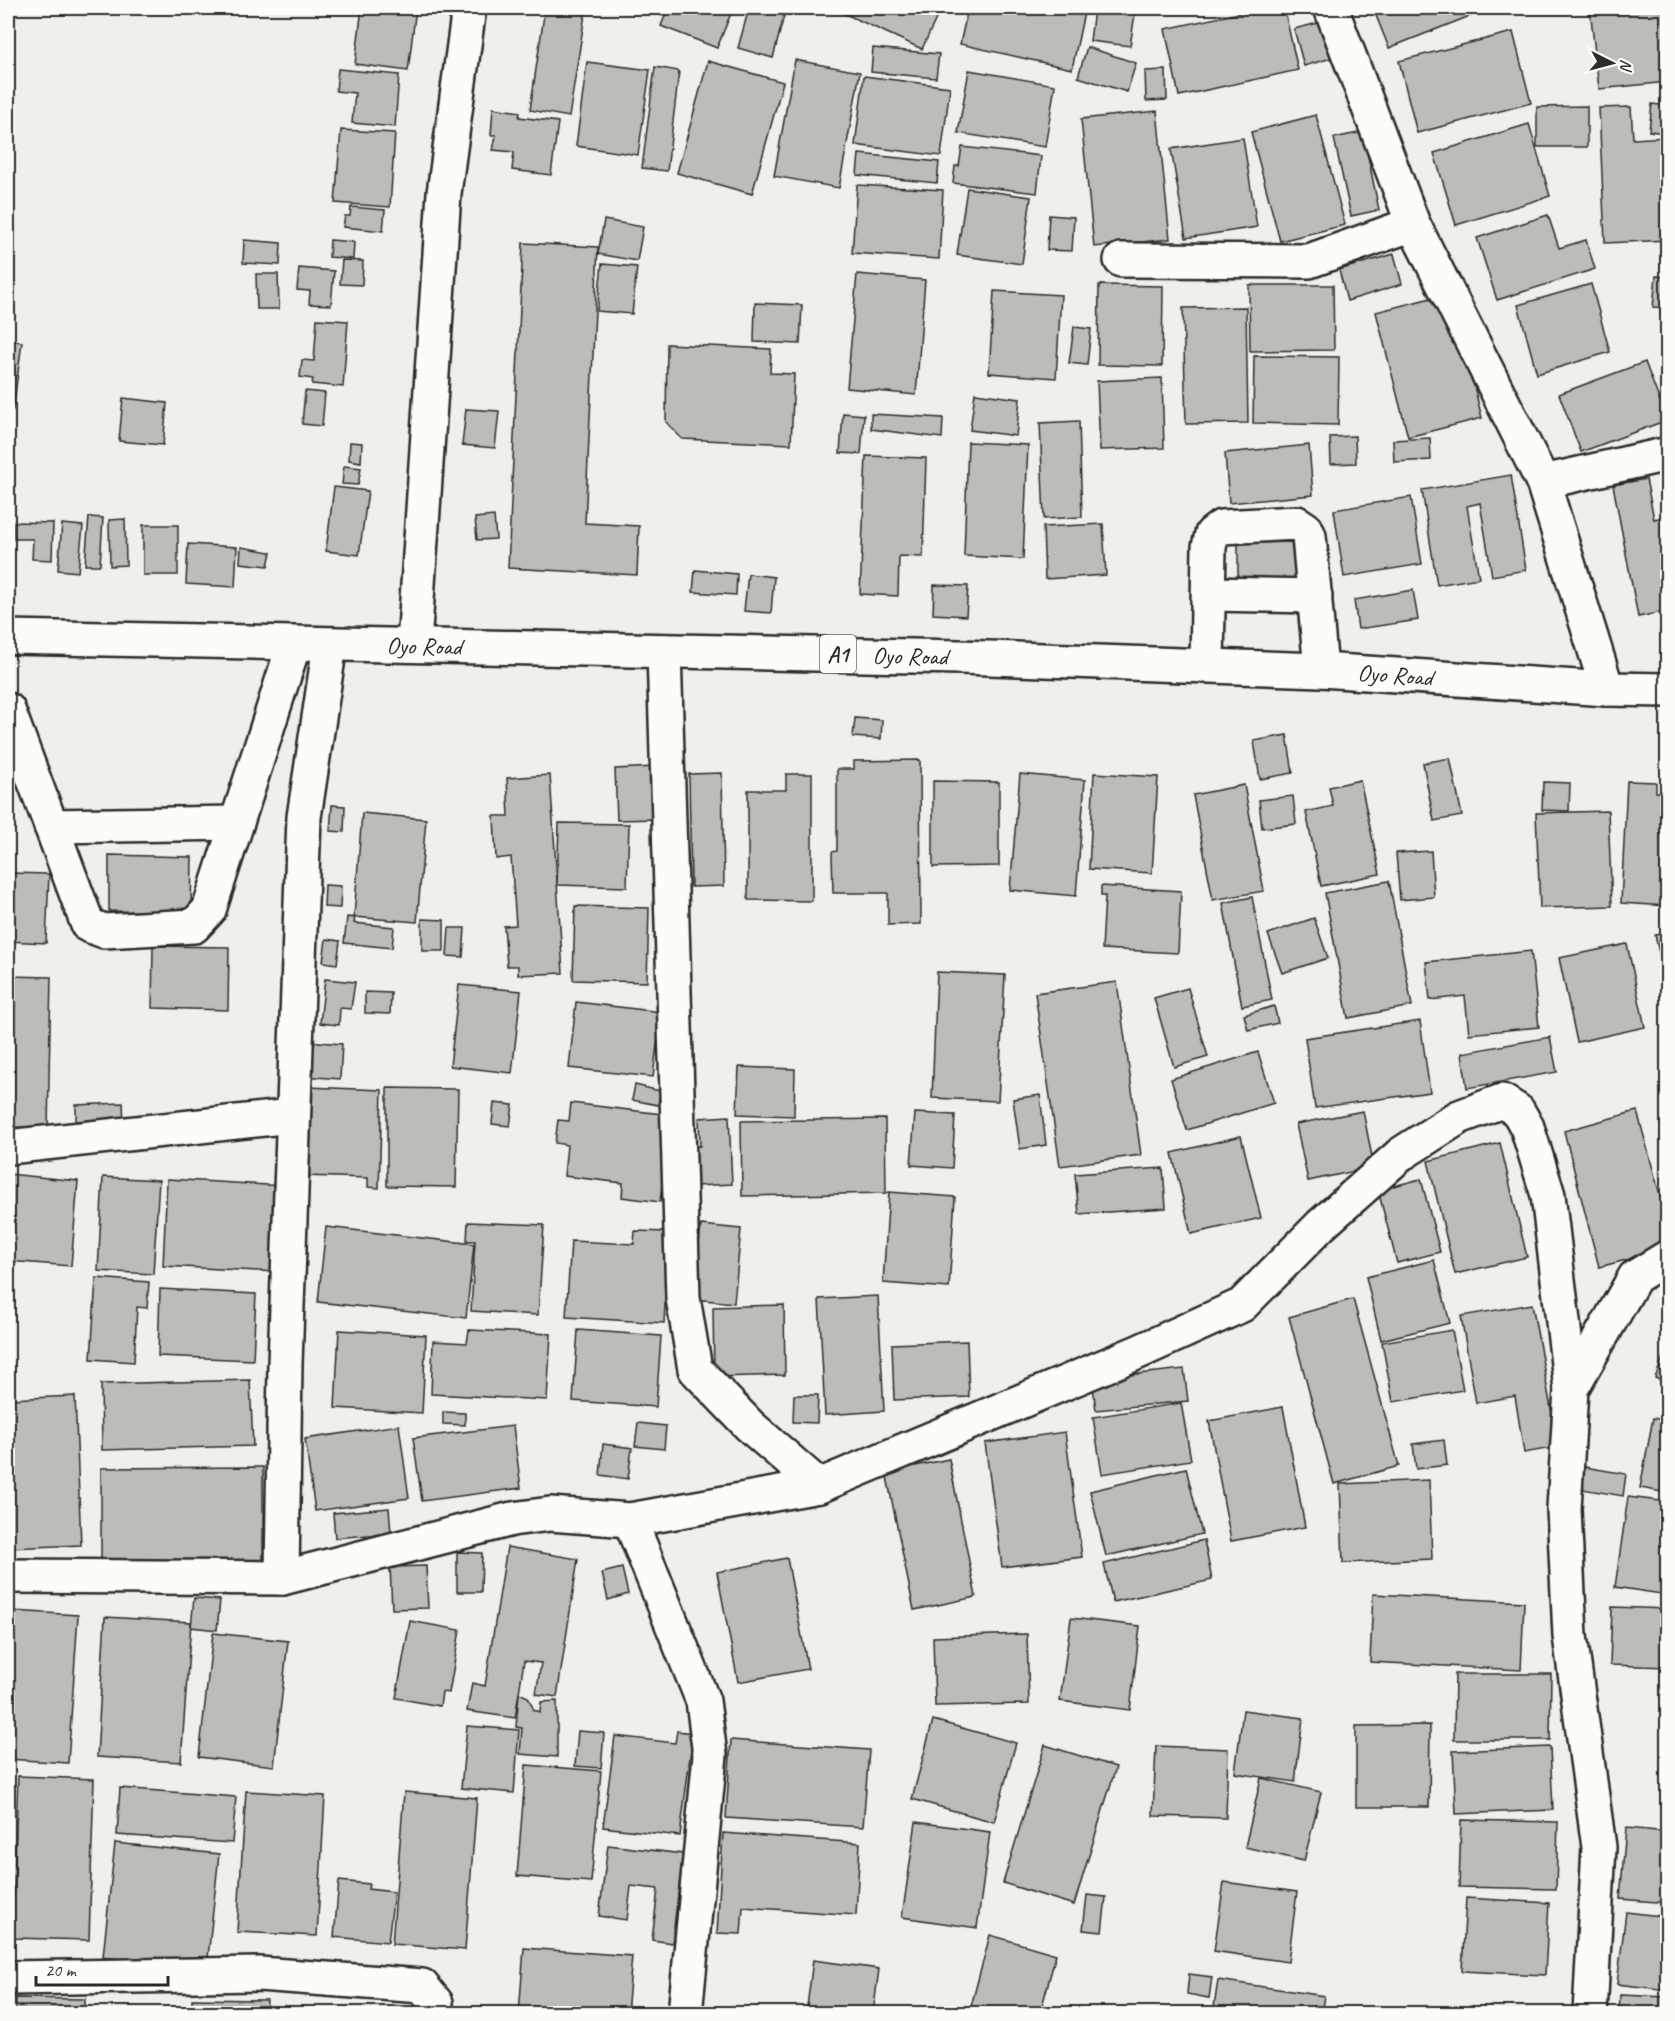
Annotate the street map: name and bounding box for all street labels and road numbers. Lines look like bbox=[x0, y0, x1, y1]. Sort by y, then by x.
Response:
street label: Oyo Road bbox=[386, 630, 465, 662]
road number: A1 bbox=[820, 635, 856, 673]
street label: Oyo Road bbox=[872, 640, 951, 672]
street label: Oyo Road bbox=[1356, 657, 1437, 693]

